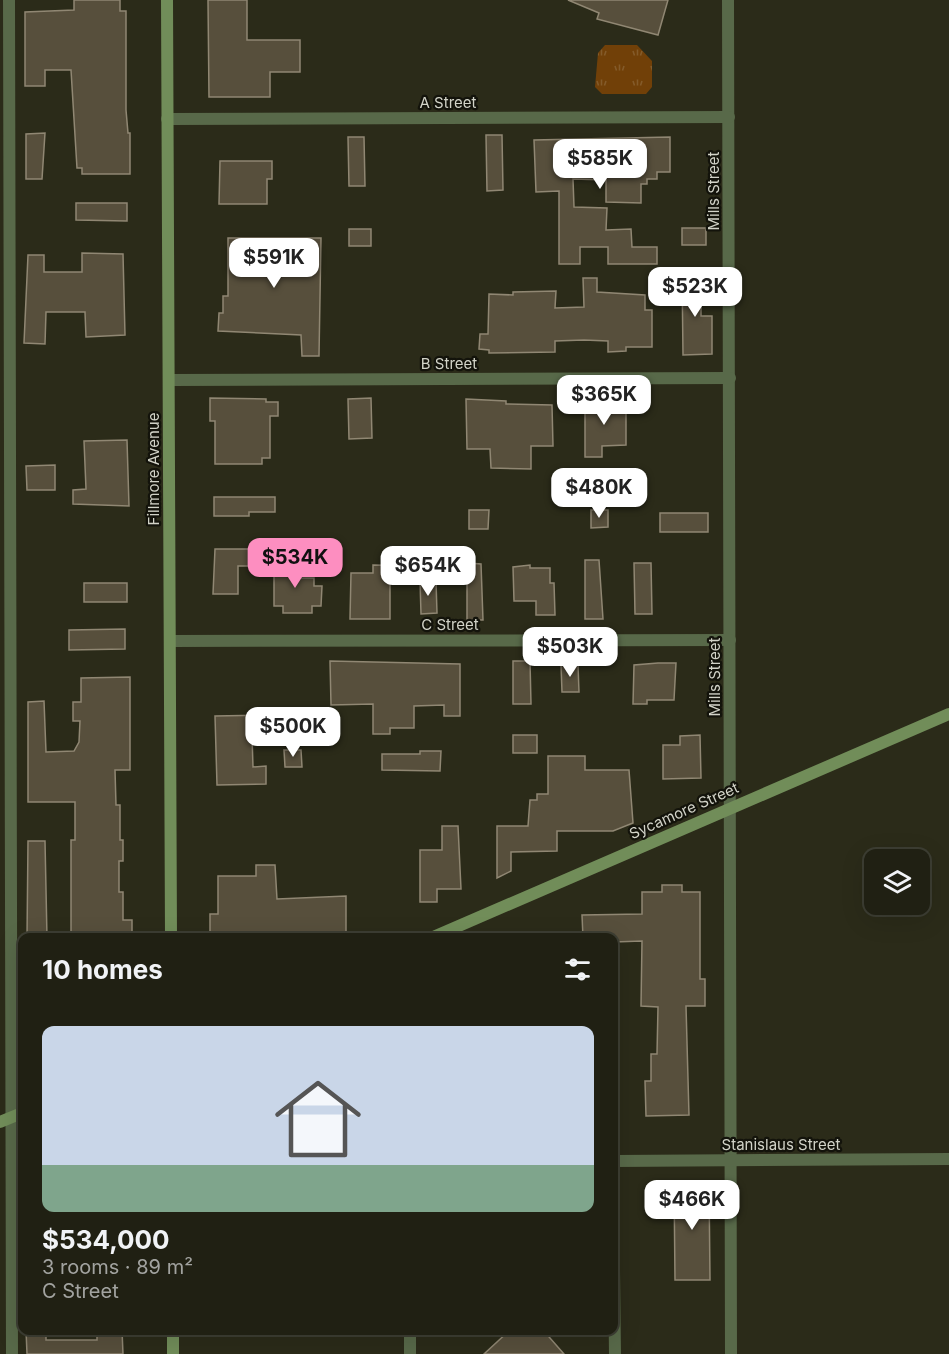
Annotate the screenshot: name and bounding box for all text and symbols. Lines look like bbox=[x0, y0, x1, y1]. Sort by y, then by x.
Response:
street label: A Street bbox=[420, 93, 477, 112]
pin: $585K bbox=[558, 139, 642, 190]
text: $585K bbox=[567, 146, 633, 170]
street label: Mills Street bbox=[704, 151, 723, 230]
pin: $591K bbox=[232, 238, 316, 289]
text: $591K bbox=[243, 245, 305, 269]
pin: $523K bbox=[653, 267, 737, 318]
text: $523K bbox=[662, 274, 728, 298]
street label: B Street bbox=[421, 354, 477, 373]
pin: $365K bbox=[562, 375, 646, 426]
text: $365K bbox=[571, 382, 637, 406]
street label: Fillmore Avenue bbox=[144, 413, 163, 525]
pin: $480K bbox=[557, 468, 641, 519]
text: $480K bbox=[565, 475, 633, 499]
pin: $534K bbox=[253, 538, 337, 589]
text: $534K bbox=[262, 545, 328, 569]
pin: $654K bbox=[386, 546, 470, 597]
text: $654K bbox=[395, 553, 461, 577]
street label: C Street bbox=[421, 615, 479, 634]
pin: $503K bbox=[528, 627, 612, 678]
text: $503K bbox=[537, 634, 603, 658]
street label: Mills Street bbox=[705, 637, 724, 716]
pin: $500K bbox=[251, 707, 335, 758]
text: $500K bbox=[259, 714, 327, 738]
street label: Sycamore Street bbox=[626, 778, 742, 843]
map controls bbox=[864, 849, 930, 915]
button: layers bbox=[864, 849, 930, 915]
icon: filters bbox=[561, 953, 594, 986]
text: 10 homes bbox=[42, 954, 163, 985]
icon: home bbox=[264, 1065, 372, 1173]
street label: Stanislaus Street bbox=[722, 1135, 841, 1154]
pin: $466K bbox=[650, 1180, 734, 1231]
text: $466K bbox=[659, 1187, 725, 1211]
text: $534,000 bbox=[42, 1224, 170, 1255]
text: 3 rooms · 89 m² bbox=[42, 1255, 193, 1279]
text: C Street bbox=[42, 1279, 119, 1303]

